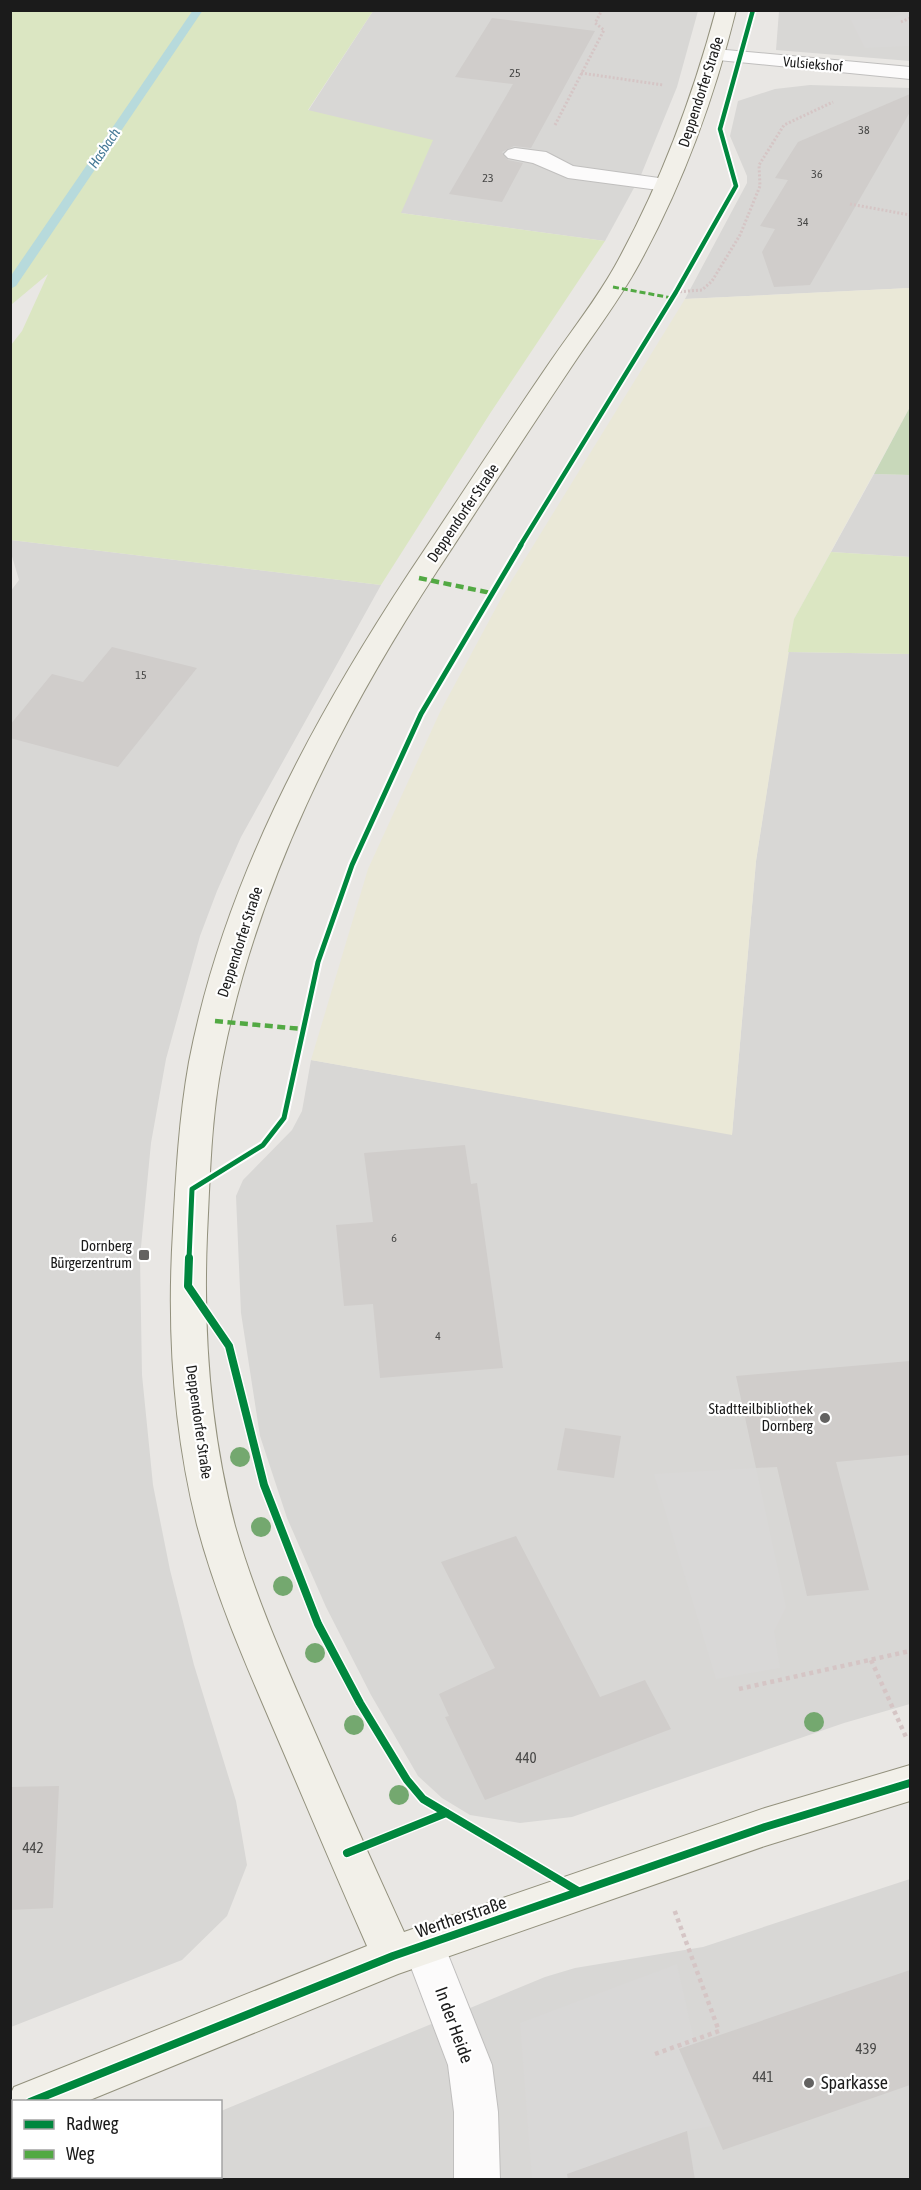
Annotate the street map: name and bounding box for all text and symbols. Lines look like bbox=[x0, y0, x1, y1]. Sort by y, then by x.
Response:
street label: Deppendorfer Straße bbox=[675, 34, 726, 149]
street label: Vulsiekshof bbox=[782, 53, 844, 75]
house number: 25 bbox=[509, 66, 521, 80]
house number: 38 bbox=[858, 123, 870, 137]
water label: Hasbach bbox=[85, 125, 123, 171]
house number: 36 bbox=[811, 167, 823, 181]
house number: 23 bbox=[482, 171, 494, 185]
house number: 34 bbox=[797, 215, 809, 229]
street label: Deppendorfer Straße bbox=[423, 460, 502, 565]
house number: 15 bbox=[135, 668, 147, 682]
street label: Deppendorfer Straße bbox=[214, 884, 265, 999]
house number: 6 bbox=[391, 1231, 397, 1245]
place label: Dornberg Bürgerzentrum bbox=[50, 1237, 133, 1271]
marker: Dornberg Bürgerzentrum bbox=[137, 1248, 151, 1262]
house number: 4 bbox=[435, 1329, 441, 1343]
street label: Deppendorfer Straße bbox=[183, 1364, 216, 1480]
place label: Stadtteilbibliothek Dornberg bbox=[708, 1400, 814, 1434]
marker: Stadtteilbibliothek Dornberg bbox=[818, 1411, 832, 1425]
house number: 440 bbox=[515, 1749, 537, 1766]
house number: 442 bbox=[22, 1839, 44, 1856]
street label: Wertherstraße bbox=[413, 1891, 509, 1942]
street label: In der Heide bbox=[431, 1984, 478, 2066]
house number: 439 bbox=[855, 2040, 877, 2057]
house number: 441 bbox=[752, 2068, 774, 2085]
place label: Sparkasse bbox=[821, 2072, 888, 2093]
marker: Sparkasse bbox=[802, 2076, 816, 2090]
legend bbox=[12, 2100, 222, 2178]
text: Radweg bbox=[66, 2113, 119, 2134]
text: Weg bbox=[66, 2143, 95, 2164]

